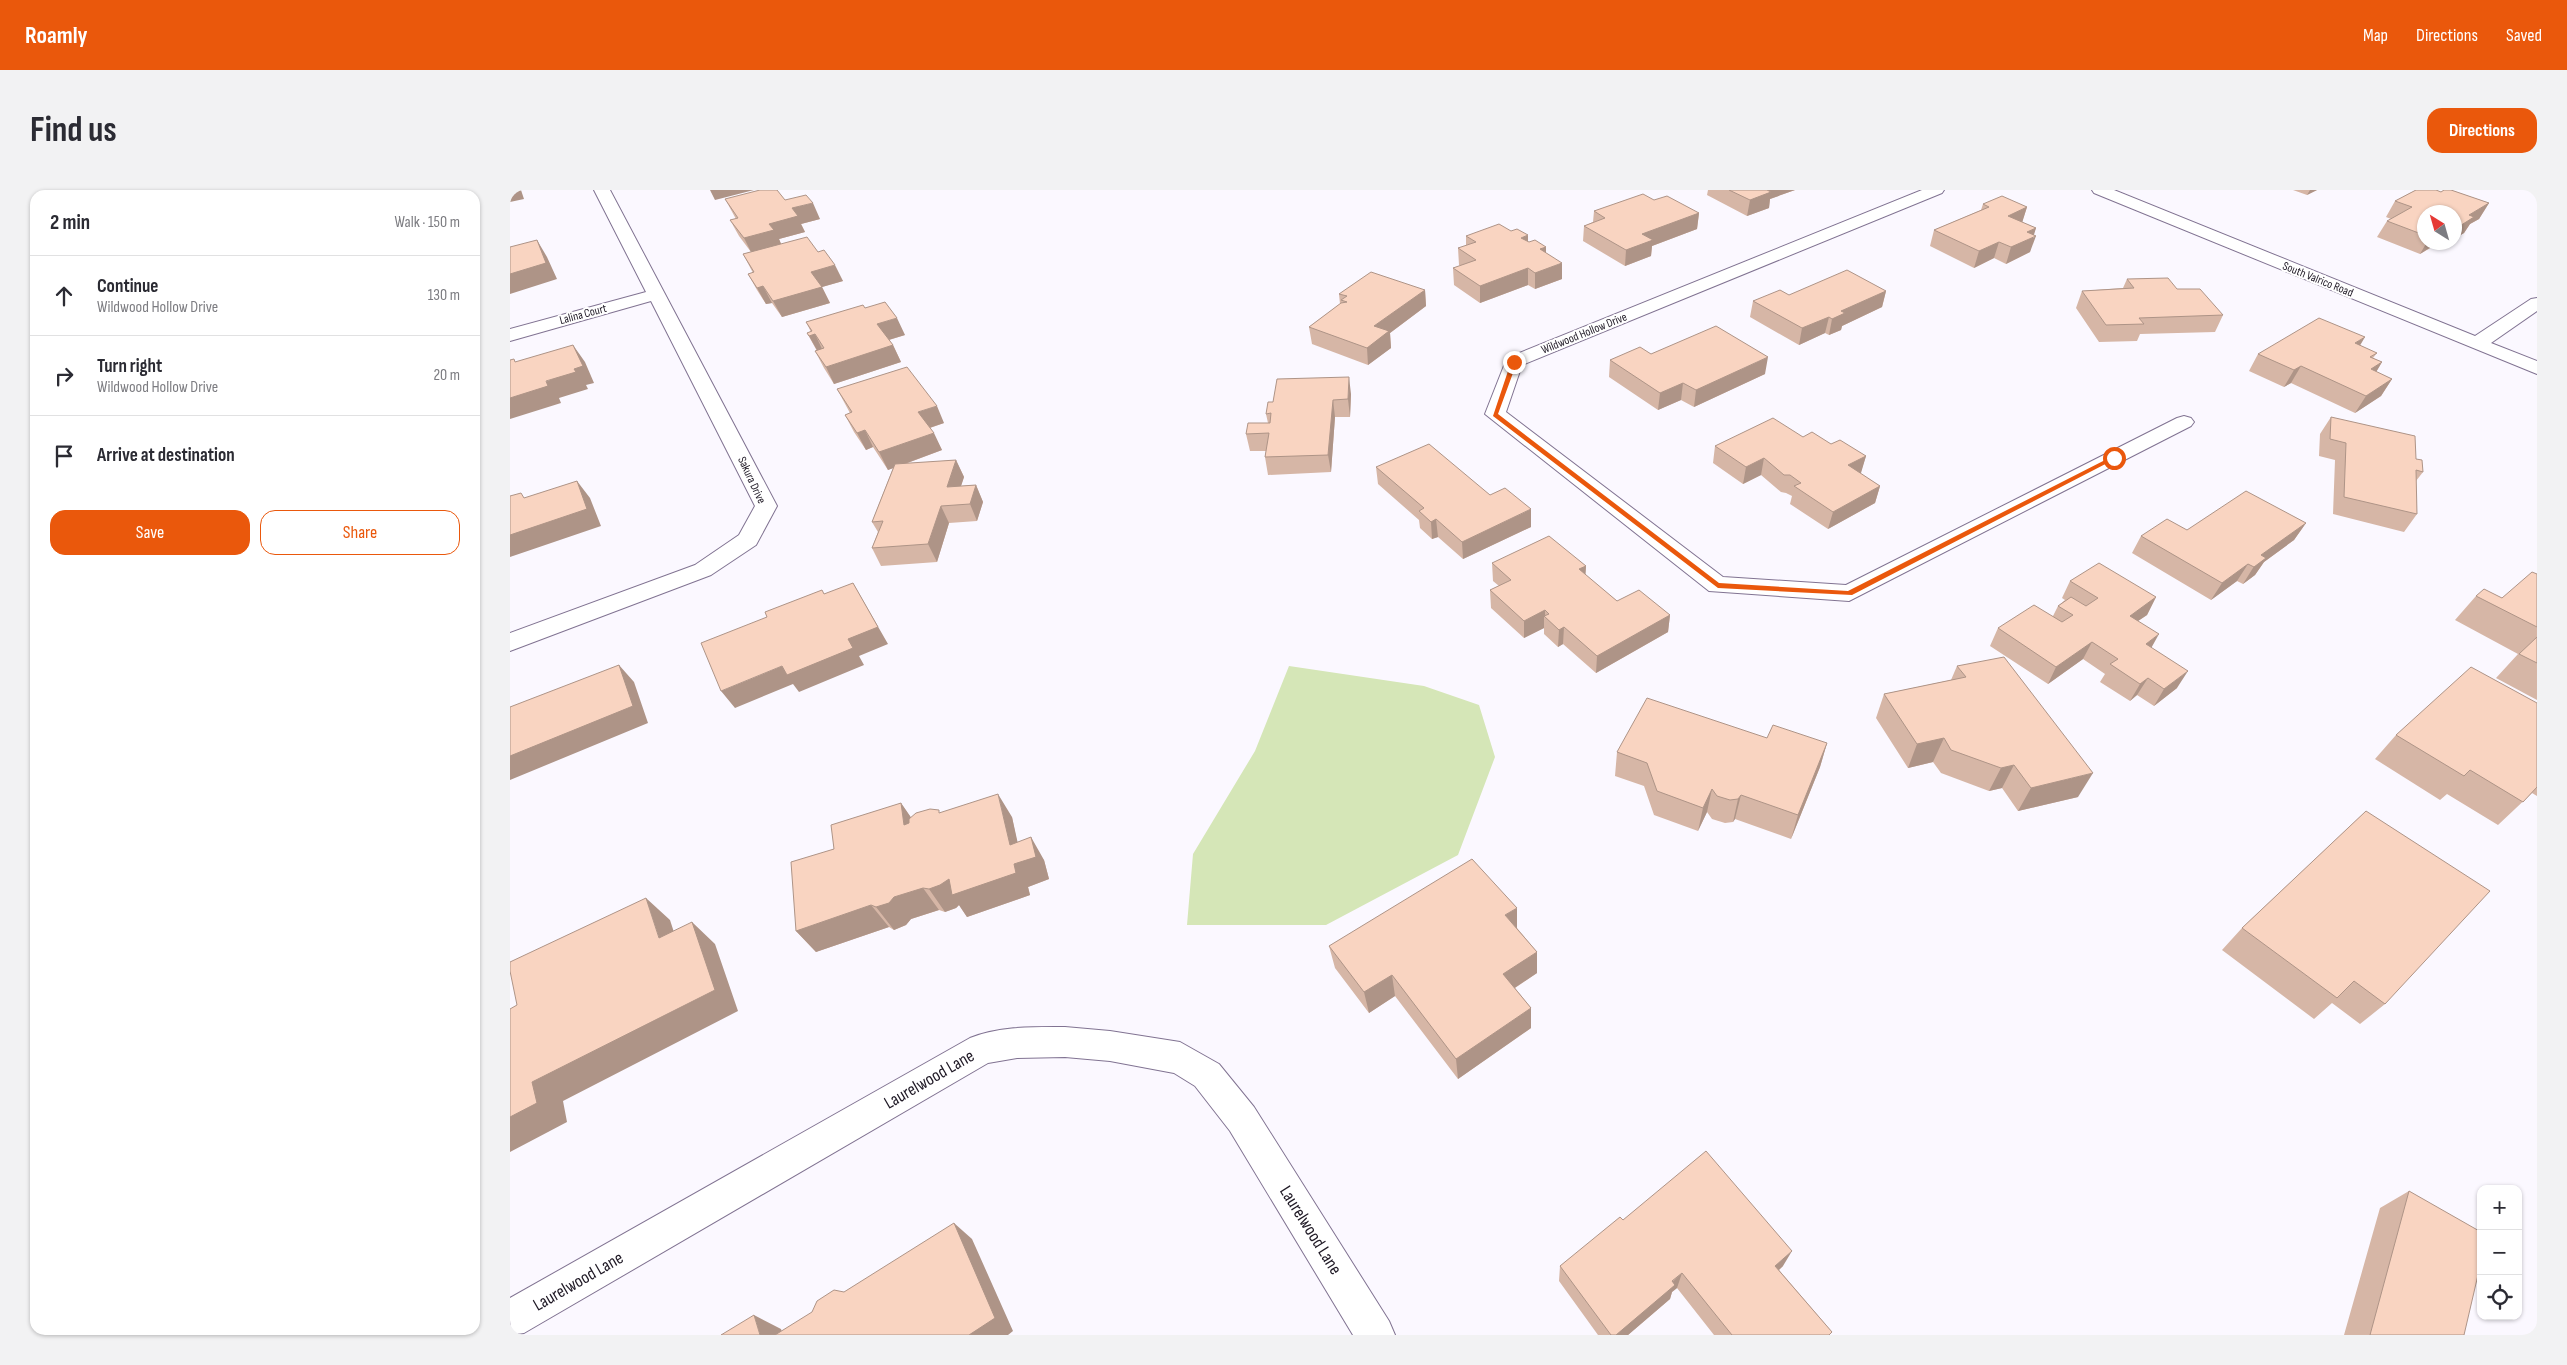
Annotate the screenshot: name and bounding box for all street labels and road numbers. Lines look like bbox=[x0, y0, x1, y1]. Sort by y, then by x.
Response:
street label: South Valrico Road bbox=[2280, 258, 2355, 300]
street label: Lalina Court bbox=[558, 301, 609, 328]
street label: Wildwood Hollow Drive bbox=[1539, 309, 1629, 357]
street label: Sakura Drive bbox=[734, 454, 769, 506]
street label: Laurelwood Lane bbox=[881, 1045, 978, 1114]
street label: Laurelwood Lane bbox=[1275, 1182, 1346, 1278]
street label: Laurelwood Lane bbox=[530, 1247, 627, 1316]

